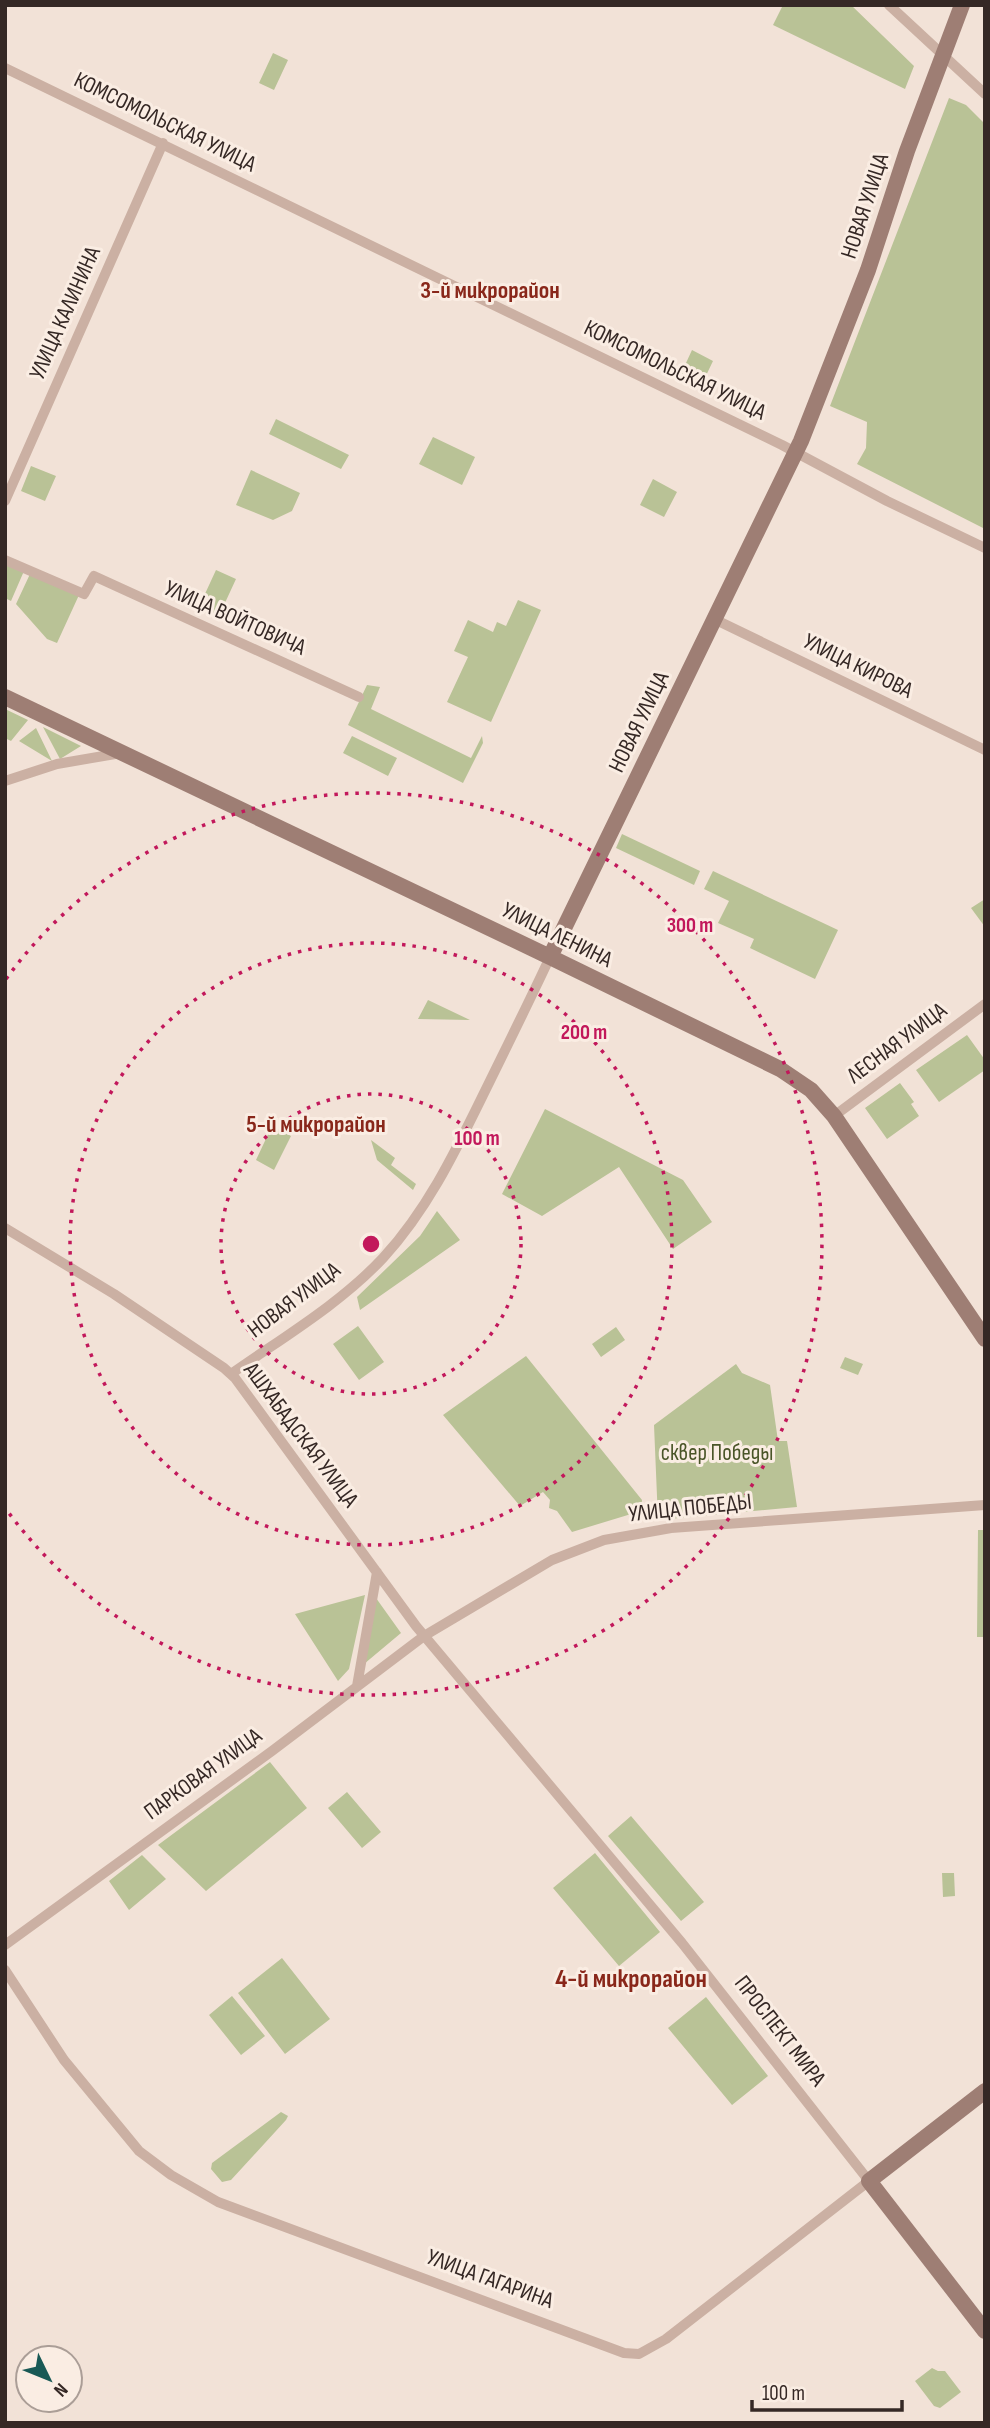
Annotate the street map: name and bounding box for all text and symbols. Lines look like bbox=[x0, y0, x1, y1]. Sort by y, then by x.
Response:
street label: КОМСОМОЛЬСКАЯ УЛИЦА bbox=[69, 66, 261, 178]
street label: НОВАЯ УЛИЦА bbox=[835, 150, 895, 262]
street label: УЛИЦА КАЛИНИНА bbox=[23, 242, 107, 384]
district label: 3-й микрорайон bbox=[420, 276, 560, 305]
street label: КОМСОМОЛЬСКАЯ УЛИЦА bbox=[579, 314, 771, 426]
street label: УЛИЦА ВОЙТОВИЧА bbox=[160, 574, 310, 662]
street label: УЛИЦА КИРОВА bbox=[799, 627, 918, 705]
street label: НОВАЯ УЛИЦА bbox=[603, 667, 676, 777]
street label: УЛИЦА ЛЕНИНА bbox=[497, 896, 617, 974]
text: 300 m bbox=[667, 913, 713, 938]
street label: ЛЕСНАЯ УЛИЦА bbox=[841, 996, 952, 1090]
text: 200 m bbox=[561, 1020, 607, 1045]
district label: 5-й микрорайон bbox=[246, 1110, 386, 1139]
text: 100 m bbox=[454, 1126, 500, 1151]
centre of rings bbox=[359, 1232, 383, 1256]
street label: НОВАЯ УЛИЦА bbox=[242, 1256, 346, 1344]
street label: АШХАБАДСКАЯ УЛИЦА bbox=[237, 1356, 365, 1513]
park label: сквер Победы bbox=[661, 1439, 773, 1467]
street label: УЛИЦА ПОБЕДЫ bbox=[627, 1488, 753, 1528]
street label: ПАРКОВАЯ УЛИЦА bbox=[139, 1722, 267, 1826]
district label: 4-й микрорайон bbox=[555, 1964, 707, 1995]
street label: ПРОСПЕКТ МИРА bbox=[728, 1970, 832, 2092]
street label: УЛИЦА ГАГАРИНА bbox=[423, 2243, 557, 2315]
north arrow bbox=[14, 2344, 84, 2414]
scale bar bbox=[752, 2368, 902, 2412]
text: N bbox=[48, 2378, 72, 2401]
text: 100 m bbox=[762, 2381, 805, 2406]

